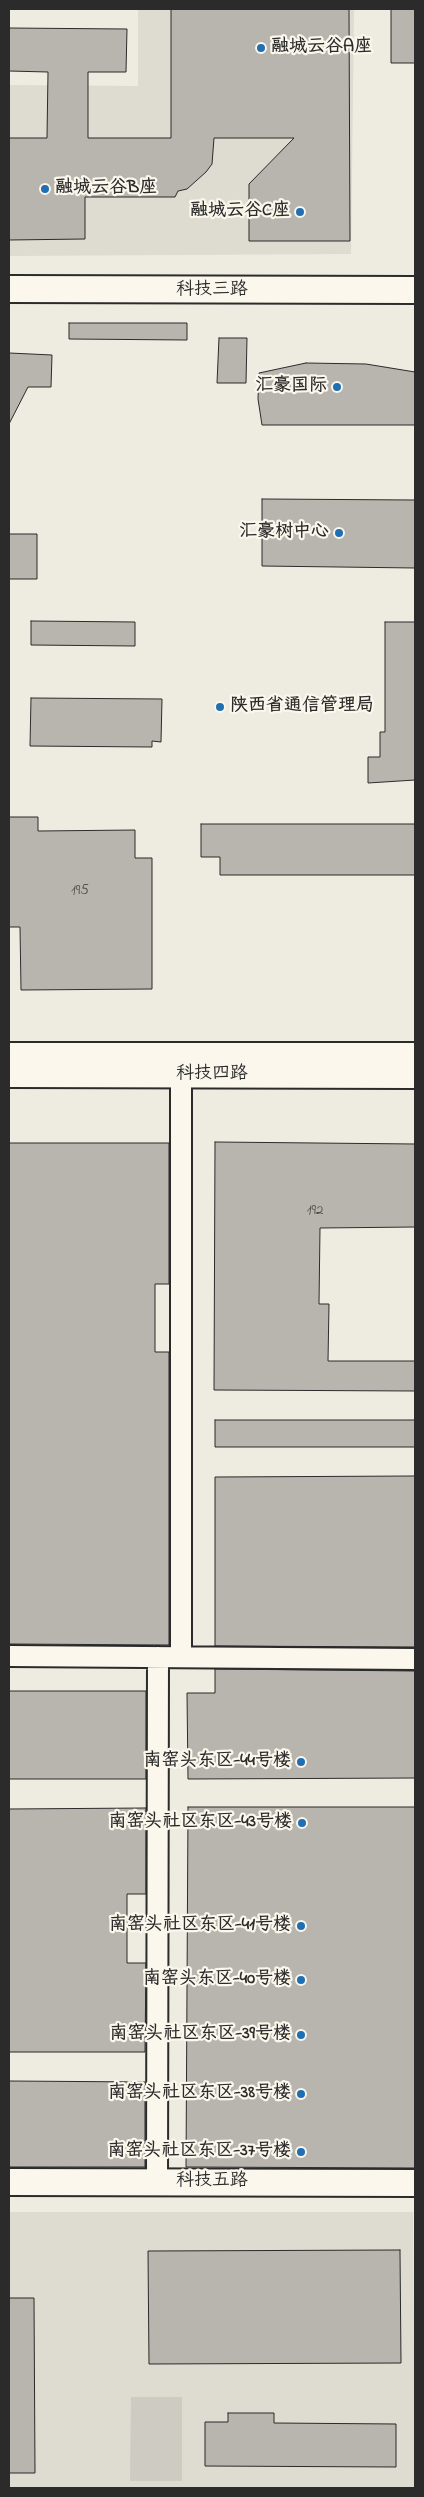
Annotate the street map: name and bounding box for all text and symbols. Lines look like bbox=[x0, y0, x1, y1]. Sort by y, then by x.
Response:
place label: 融城云谷A座 bbox=[271, 37, 372, 59]
marker: 融城云谷A座 bbox=[255, 42, 267, 54]
place label: 融城云谷B座 bbox=[55, 178, 157, 200]
marker: 融城云谷B座 bbox=[39, 183, 51, 195]
place label: 融城云谷C座 bbox=[190, 201, 290, 223]
marker: 融城云谷C座 bbox=[294, 206, 306, 218]
street label: 科技三路 bbox=[176, 280, 248, 302]
place label: 汇豪国际 bbox=[255, 376, 327, 398]
marker: 汇豪国际 bbox=[331, 381, 343, 393]
place label: 汇豪树中心 bbox=[239, 522, 329, 544]
marker: 汇豪树中心 bbox=[333, 527, 345, 539]
place label: 陕西省通信管理局 bbox=[230, 696, 374, 718]
marker: 陕西省通信管理局 bbox=[214, 701, 226, 713]
house number: 195 bbox=[71, 883, 89, 901]
street label: 科技四路 bbox=[176, 1064, 248, 1086]
house number: 192 bbox=[307, 1203, 323, 1221]
place label: 南窑头东区-44号楼 bbox=[143, 1751, 291, 1773]
marker: 南窑头东区-44号楼 bbox=[295, 1756, 307, 1768]
place label: 南窑头社区东区-43号楼 bbox=[108, 1812, 292, 1834]
marker: 南窑头社区东区-43号楼 bbox=[296, 1817, 308, 1829]
place label: 南窑头社区东区-41号楼 bbox=[109, 1915, 291, 1937]
marker: 南窑头社区东区-41号楼 bbox=[295, 1920, 307, 1932]
place label: 南窑头东区-40号楼 bbox=[143, 1969, 291, 1991]
marker: 南窑头东区-40号楼 bbox=[295, 1974, 307, 1986]
place label: 南窑头社区东区-39号楼 bbox=[109, 2024, 291, 2046]
marker: 南窑头社区东区-39号楼 bbox=[295, 2029, 307, 2041]
place label: 南窑头社区东区-38号楼 bbox=[108, 2083, 291, 2105]
marker: 南窑头社区东区-38号楼 bbox=[295, 2088, 307, 2100]
place label: 南窑头社区东区-37号楼 bbox=[107, 2141, 291, 2163]
marker: 南窑头社区东区-37号楼 bbox=[295, 2146, 307, 2158]
street label: 科技五路 bbox=[176, 2171, 248, 2193]

